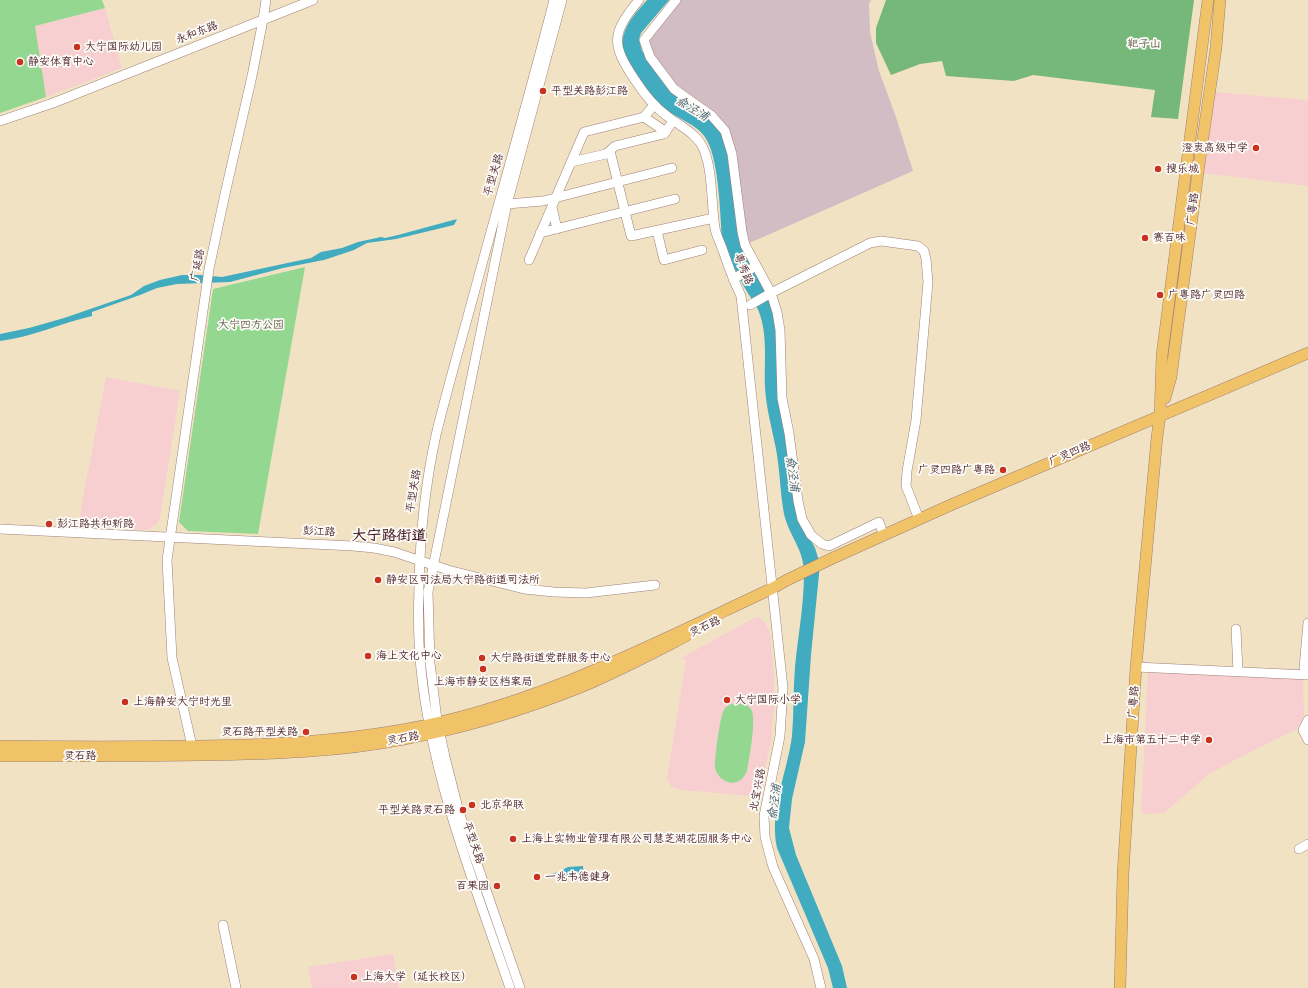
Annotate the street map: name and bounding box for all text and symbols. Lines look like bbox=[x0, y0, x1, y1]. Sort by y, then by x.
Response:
street label: 永和东路 bbox=[174, 19, 220, 47]
park label: 靶子山 bbox=[1128, 37, 1160, 51]
place label: 大宁国际幼儿园 bbox=[85, 40, 162, 54]
marker: 大宁国际幼儿园 bbox=[72, 42, 82, 52]
place label: 静安体育中心 bbox=[28, 55, 94, 69]
marker: 静安体育中心 bbox=[15, 57, 25, 67]
place label: 平型关路彭江路 bbox=[551, 84, 628, 98]
marker: 平型关路彭江路 bbox=[538, 86, 548, 96]
water label: 俞泾浦 bbox=[673, 94, 711, 124]
place label: 澄衷高级中学 bbox=[1182, 141, 1248, 155]
marker: 澄衷高级中学 bbox=[1251, 143, 1261, 153]
street label: 平型关路 bbox=[482, 152, 506, 198]
place label: 搜乐城 bbox=[1166, 162, 1199, 176]
marker: 搜乐城 bbox=[1153, 164, 1163, 174]
street label: 广粤路 bbox=[1184, 192, 1202, 226]
place label: 赛百味 bbox=[1153, 231, 1186, 245]
marker: 赛百味 bbox=[1140, 233, 1150, 243]
street label: 广延路 bbox=[188, 248, 208, 282]
street label: 粤秀路 bbox=[731, 251, 755, 287]
place label: 广粤路广灵四路 bbox=[1168, 288, 1245, 302]
marker: 广粤路广灵四路 bbox=[1155, 290, 1165, 300]
park label: 大宁四方公园 bbox=[218, 318, 284, 332]
street label: 广灵四路 bbox=[1047, 439, 1093, 469]
water label: 俞泾浦 bbox=[782, 455, 802, 493]
place label: 广灵四路广粤路 bbox=[918, 463, 995, 477]
marker: 广灵四路广粤路 bbox=[998, 465, 1008, 475]
street label: 平型关路 bbox=[404, 468, 424, 514]
place label: 彭江路共和新路 bbox=[57, 517, 134, 531]
marker: 彭江路共和新路 bbox=[44, 519, 54, 529]
street label: 彭江路 bbox=[302, 525, 336, 539]
district label: 大宁路街道 bbox=[352, 527, 426, 545]
place label: 静安区司法局大宁路街道司法所 bbox=[386, 573, 540, 587]
marker: 静安区司法局大宁路街道司法所 bbox=[373, 575, 383, 585]
street label: 灵石路 bbox=[687, 614, 723, 640]
place label: 海上文化中心 bbox=[376, 649, 442, 663]
marker: 海上文化中心 bbox=[363, 651, 373, 661]
place label: 大宁路街道党群服务中心 bbox=[490, 651, 611, 665]
marker: 大宁路街道党群服务中心 bbox=[477, 653, 487, 663]
marker: 上海市静安区档案局 bbox=[478, 664, 488, 674]
place label: 上海市静安区档案局 bbox=[434, 675, 532, 689]
street label: 广粤路 bbox=[1126, 685, 1142, 719]
place label: 大宁国际小学 bbox=[735, 693, 801, 707]
place label: 上海静安大宁时光里 bbox=[133, 695, 232, 709]
marker: 大宁国际小学 bbox=[722, 695, 732, 705]
marker: 上海静安大宁时光里 bbox=[120, 697, 130, 707]
place label: 灵石路平型关路 bbox=[221, 725, 298, 739]
marker: 灵石路平型关路 bbox=[301, 727, 311, 737]
street label: 灵石路 bbox=[386, 730, 420, 748]
place label: 上海市第五十二中学 bbox=[1102, 733, 1201, 747]
marker: 上海市第五十二中学 bbox=[1204, 735, 1214, 745]
street label: 灵石路 bbox=[64, 749, 96, 763]
street label: 北宝兴路 bbox=[747, 767, 769, 813]
water label: 俞泾浦 bbox=[765, 783, 785, 821]
place label: 北京华联 bbox=[480, 798, 524, 812]
marker: 北京华联 bbox=[467, 800, 477, 810]
place label: 平型关路灵石路 bbox=[378, 803, 455, 817]
marker: 平型关路灵石路 bbox=[458, 805, 468, 815]
street label: 平型关路 bbox=[460, 820, 486, 866]
place label: 上海上实物业管理有限公司慧芝湖花园服务中心 bbox=[521, 832, 752, 846]
marker: 上海上实物业管理有限公司慧芝湖花园服务中心 bbox=[508, 834, 518, 844]
place label: 一兆韦德健身 bbox=[545, 870, 611, 884]
marker: 一兆韦德健身 bbox=[532, 872, 542, 882]
place label: 百果园 bbox=[456, 879, 489, 893]
marker: 百果园 bbox=[492, 881, 502, 891]
place label: 上海大学（延长校区） bbox=[362, 970, 472, 984]
marker: 上海大学（延长校区） bbox=[349, 972, 359, 982]

